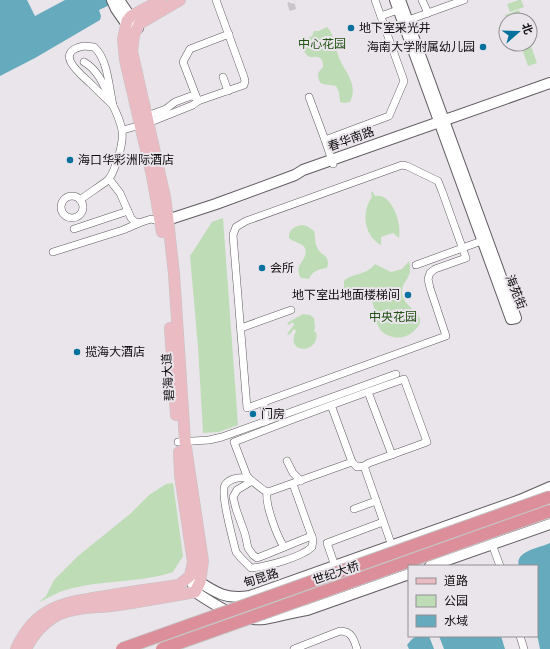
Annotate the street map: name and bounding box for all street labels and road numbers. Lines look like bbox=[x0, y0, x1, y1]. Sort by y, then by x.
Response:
street label: 春华南路 bbox=[326, 123, 376, 153]
street label: 海苑街 bbox=[504, 272, 530, 311]
street label: 碧海大道 bbox=[158, 353, 176, 402]
street label: 世纪大桥 bbox=[311, 558, 361, 586]
street label: 甸昆路 bbox=[241, 565, 280, 589]

